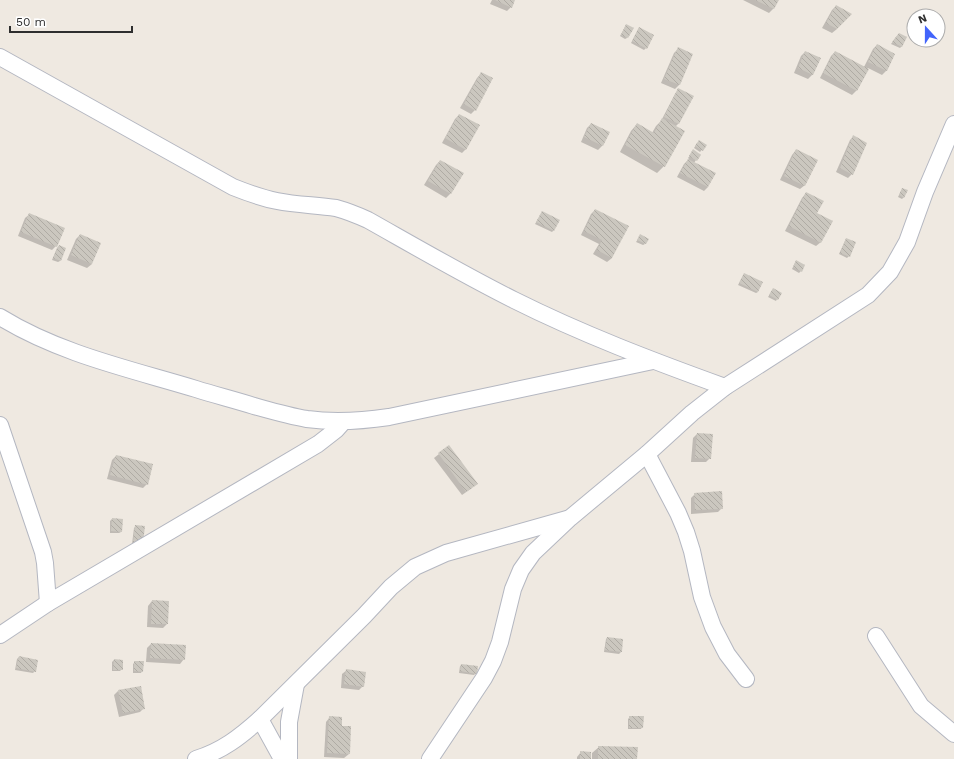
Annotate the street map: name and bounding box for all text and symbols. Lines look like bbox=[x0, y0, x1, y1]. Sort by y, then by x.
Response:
scale bar bbox=[10, 8, 132, 34]
north arrow bbox=[906, 8, 946, 48]
text: N bbox=[916, 12, 929, 27]
text: 50 m bbox=[16, 15, 46, 29]

